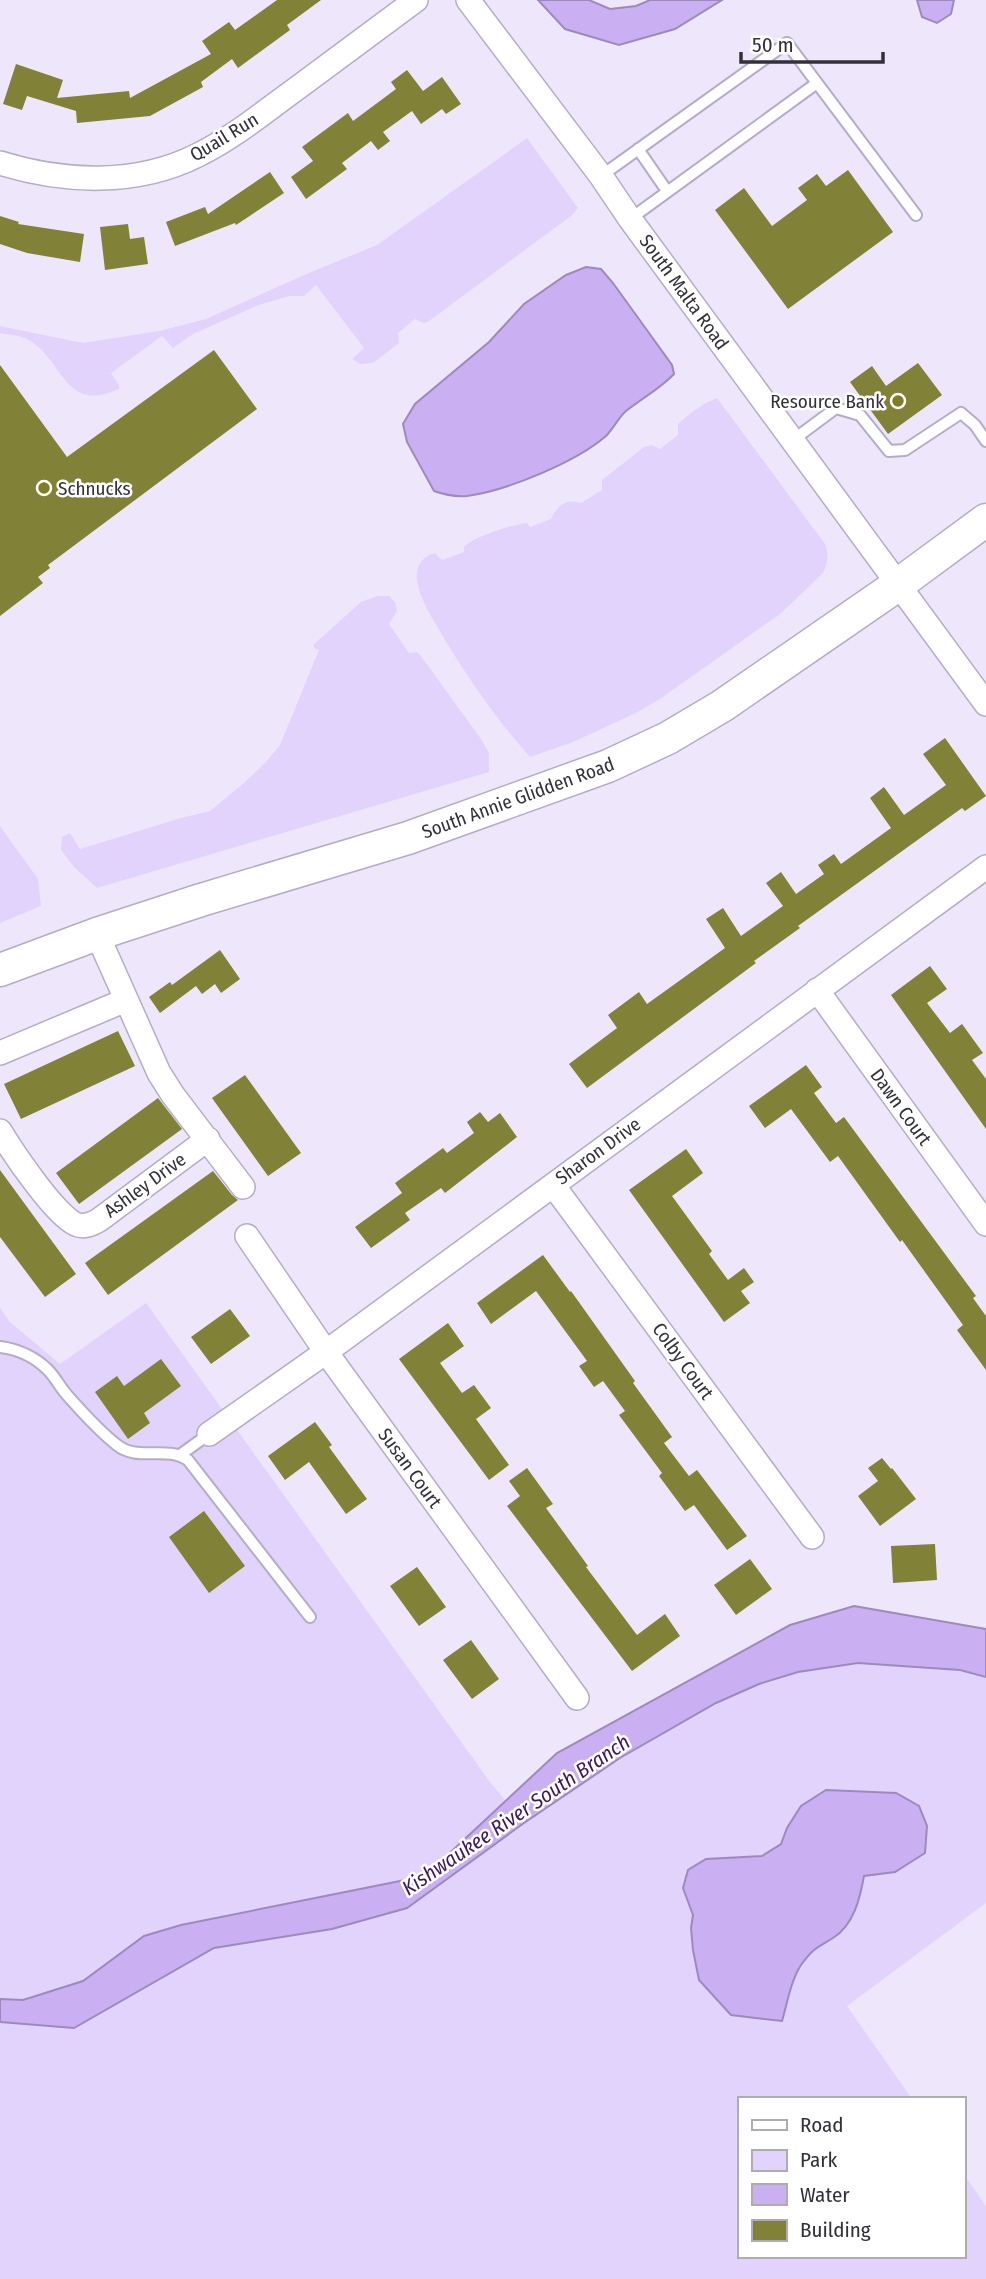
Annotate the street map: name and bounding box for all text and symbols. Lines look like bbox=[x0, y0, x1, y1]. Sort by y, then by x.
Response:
scale bar bbox=[741, 21, 883, 65]
text: 50 m bbox=[752, 32, 794, 58]
street label: Quail Run bbox=[186, 108, 262, 166]
street label: South Malta Road bbox=[634, 230, 734, 354]
place label: Resource Bank bbox=[770, 390, 884, 413]
marker: Resource Bank bbox=[890, 393, 906, 409]
place label: Schnucks bbox=[58, 477, 131, 500]
marker: Schnucks bbox=[36, 480, 52, 496]
street label: South Annie Glidden Road bbox=[419, 752, 617, 844]
street label: Dawn Court bbox=[866, 1064, 937, 1150]
street label: Sharon Drive bbox=[551, 1112, 645, 1190]
street label: Ashley Drive bbox=[100, 1148, 190, 1222]
street label: Colby Court bbox=[647, 1318, 719, 1405]
street label: Susan Court bbox=[373, 1424, 447, 1513]
water label: Kishwaukee River South Branch bbox=[397, 1729, 635, 1901]
legend bbox=[738, 2097, 965, 2258]
text: Road bbox=[800, 2112, 844, 2138]
text: Park bbox=[800, 2147, 838, 2173]
text: Water bbox=[800, 2182, 850, 2208]
text: Building bbox=[800, 2217, 871, 2243]

